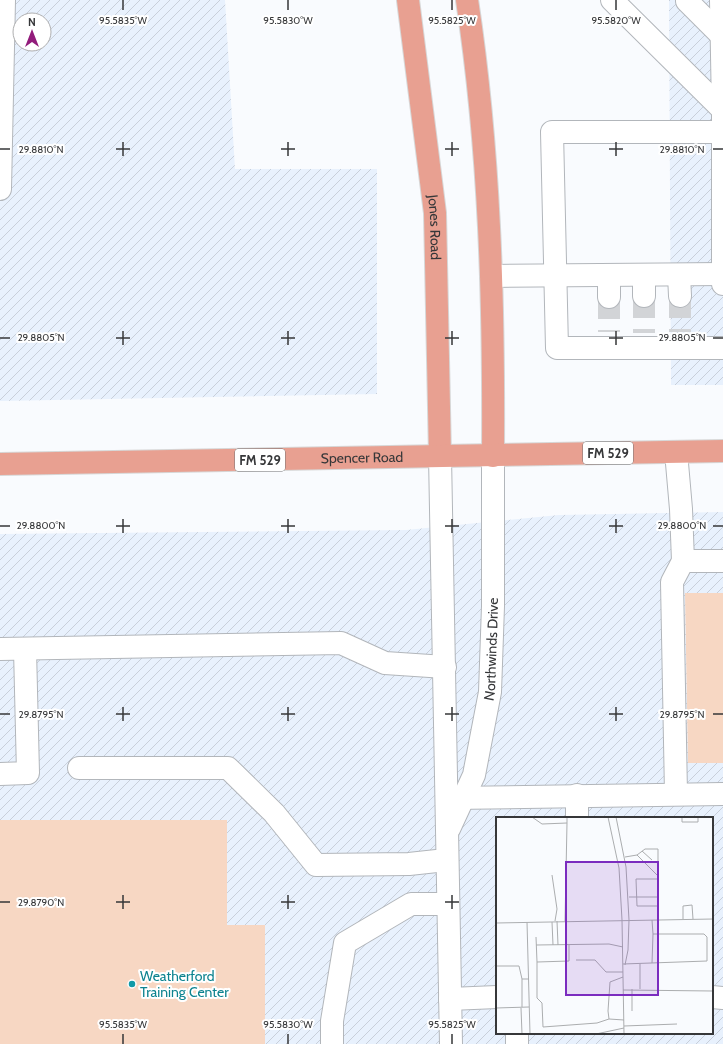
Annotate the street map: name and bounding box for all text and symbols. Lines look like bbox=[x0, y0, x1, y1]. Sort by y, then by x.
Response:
north arrow bbox=[12, 12, 52, 52]
text: 95.5835°W bbox=[99, 14, 147, 27]
text: 95.5830°W bbox=[263, 14, 313, 27]
text: 95.5825°W bbox=[428, 14, 476, 27]
text: 95.5820°W bbox=[591, 14, 641, 27]
text: N bbox=[28, 15, 36, 29]
text: 29.8810°N bbox=[18, 143, 64, 156]
text: 29.8810°N bbox=[659, 143, 705, 156]
street label: Jones Road bbox=[424, 193, 445, 260]
text: 29.8805°N bbox=[17, 331, 65, 344]
text: 29.8805°N bbox=[658, 331, 706, 344]
road number: FM 529 bbox=[583, 442, 633, 464]
street label: Spencer Road bbox=[321, 448, 403, 467]
road number: FM 529 bbox=[235, 449, 285, 471]
text: 29.8800°N bbox=[17, 519, 65, 532]
text: 29.8800°N bbox=[658, 519, 706, 532]
street label: Northwinds Drive bbox=[480, 598, 502, 702]
text: 29.8795°N bbox=[19, 708, 63, 721]
text: 29.8795°N bbox=[660, 708, 704, 721]
inset map bbox=[496, 817, 713, 1034]
text: 29.8790°N bbox=[18, 896, 64, 909]
place label: Weatherford Training Center bbox=[140, 967, 229, 1001]
marker: Weatherford Training Center bbox=[127, 979, 137, 989]
text: 95.5835°W bbox=[99, 1018, 147, 1031]
text: 95.5830°W bbox=[263, 1018, 313, 1031]
text: 95.5825°W bbox=[428, 1018, 476, 1031]

